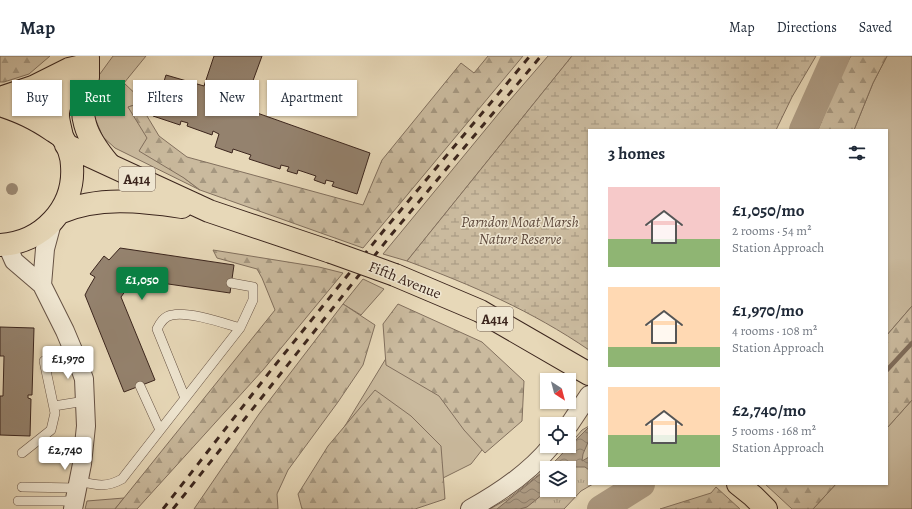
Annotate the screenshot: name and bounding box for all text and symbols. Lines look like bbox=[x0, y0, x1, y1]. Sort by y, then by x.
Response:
text: Map bbox=[20, 15, 55, 41]
text: Map bbox=[729, 18, 755, 37]
text: Directions bbox=[777, 18, 837, 37]
text: Saved bbox=[859, 18, 892, 37]
chip: Buy bbox=[12, 80, 62, 116]
chip: Rent bbox=[70, 80, 125, 116]
chip: Filters bbox=[133, 80, 197, 116]
chip: New bbox=[205, 80, 259, 116]
chip: Apartment bbox=[267, 80, 357, 116]
text: 3 homes bbox=[608, 142, 665, 165]
icon: filters bbox=[846, 142, 868, 164]
road number: A414 bbox=[119, 167, 155, 191]
text: £1,050/mo bbox=[732, 199, 804, 222]
icon: home bbox=[640, 203, 688, 251]
park label: Parndon Moat Marsh Nature Reserve bbox=[461, 212, 579, 249]
text: 2 rooms · 54 m² bbox=[732, 222, 811, 239]
text: Station Approach bbox=[732, 239, 824, 256]
street label: Fifth Avenue bbox=[366, 256, 445, 304]
pin: £1,050 bbox=[109, 267, 175, 301]
text: £1,050 bbox=[125, 271, 159, 288]
text: £1,970/mo bbox=[732, 299, 804, 322]
icon: home bbox=[640, 303, 688, 351]
road number: A414 bbox=[477, 307, 513, 331]
text: 4 rooms · 108 m² bbox=[732, 322, 817, 339]
text: Station Approach bbox=[732, 339, 824, 356]
pin: £1,970 bbox=[35, 346, 101, 380]
text: £1,970 bbox=[51, 350, 85, 367]
north arrow bbox=[540, 373, 576, 409]
map controls bbox=[540, 373, 576, 497]
text: £2,740/mo bbox=[732, 399, 806, 422]
icon: home bbox=[640, 403, 688, 451]
button: locate bbox=[540, 417, 576, 453]
text: 5 rooms · 168 m² bbox=[732, 422, 816, 439]
pin: £2,740 bbox=[32, 437, 98, 471]
text: Station Approach bbox=[732, 439, 824, 456]
text: £2,740 bbox=[48, 441, 82, 458]
button: layers bbox=[540, 461, 576, 497]

